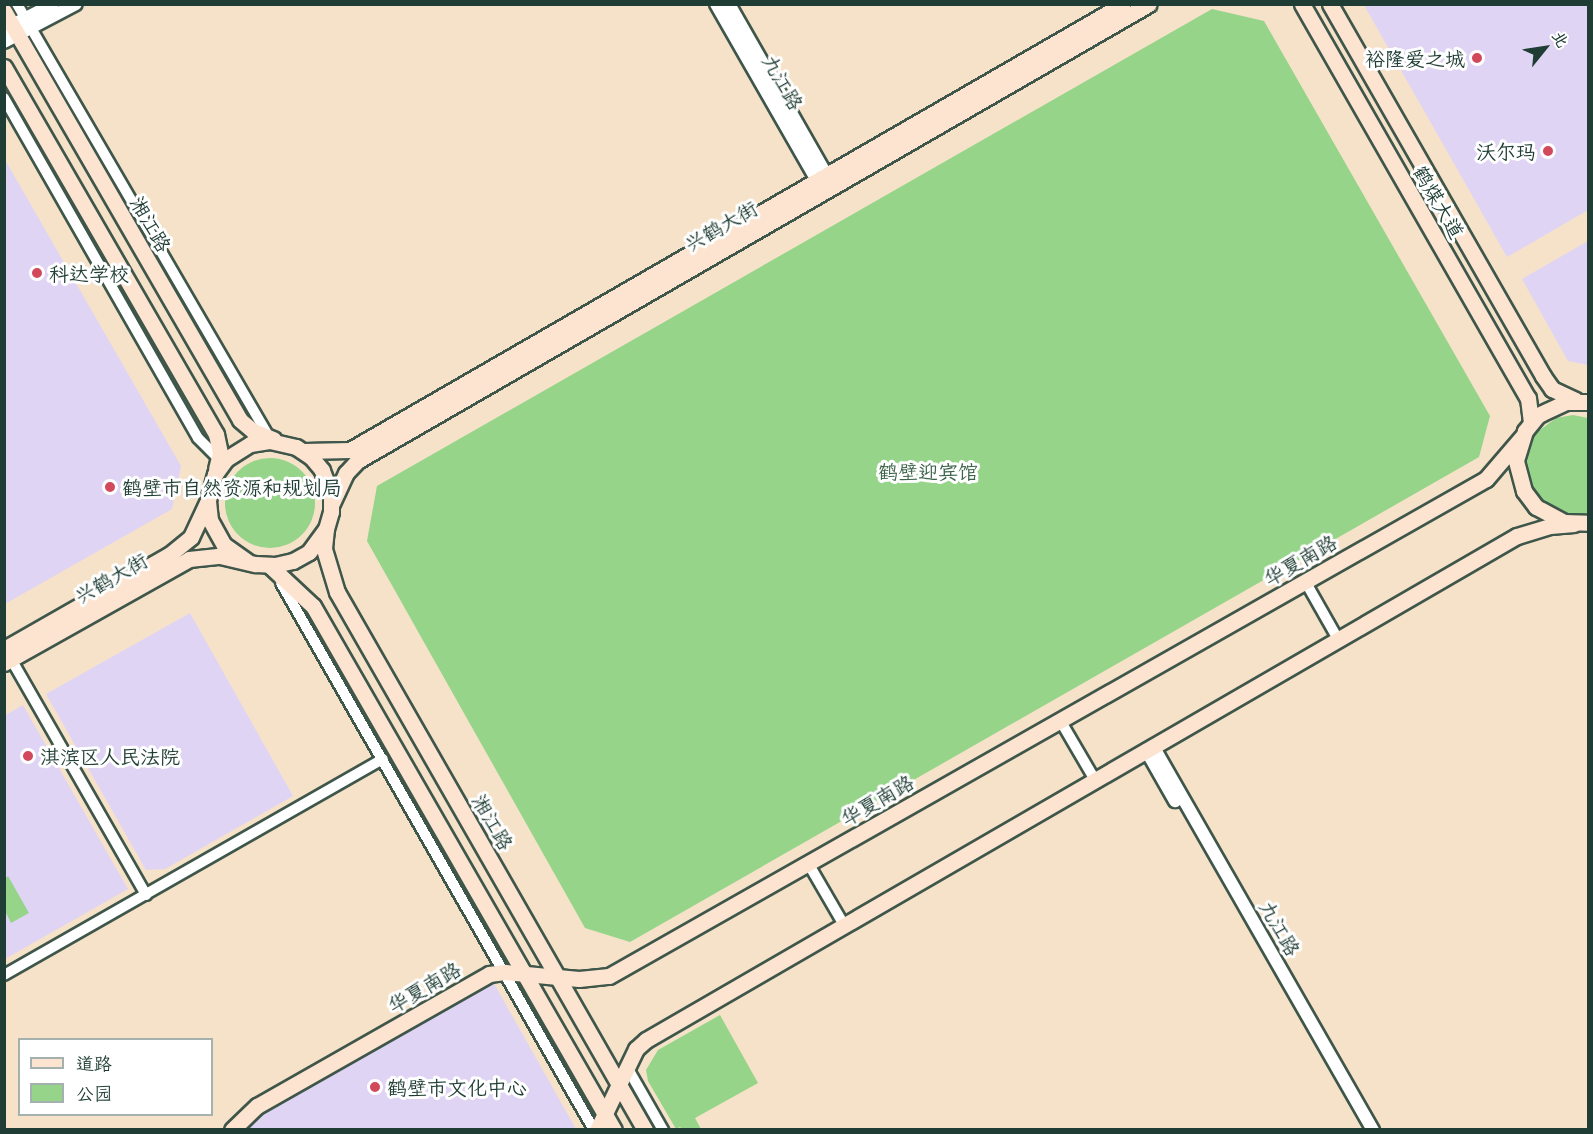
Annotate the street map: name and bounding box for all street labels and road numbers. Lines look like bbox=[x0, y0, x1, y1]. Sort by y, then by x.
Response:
street label: 九江路 bbox=[758, 50, 808, 114]
street label: 鹤煤大道 bbox=[1409, 161, 1469, 243]
street label: 湘江路 bbox=[126, 192, 176, 256]
street label: 兴鹤大街 bbox=[680, 196, 762, 256]
street label: 华夏南路 bbox=[1259, 530, 1341, 590]
street label: 兴鹤大街 bbox=[70, 548, 152, 608]
street label: 华夏南路 bbox=[836, 770, 918, 830]
street label: 湘江路 bbox=[468, 790, 518, 854]
street label: 九江路 bbox=[1255, 896, 1305, 960]
street label: 华夏南路 bbox=[383, 957, 465, 1017]

